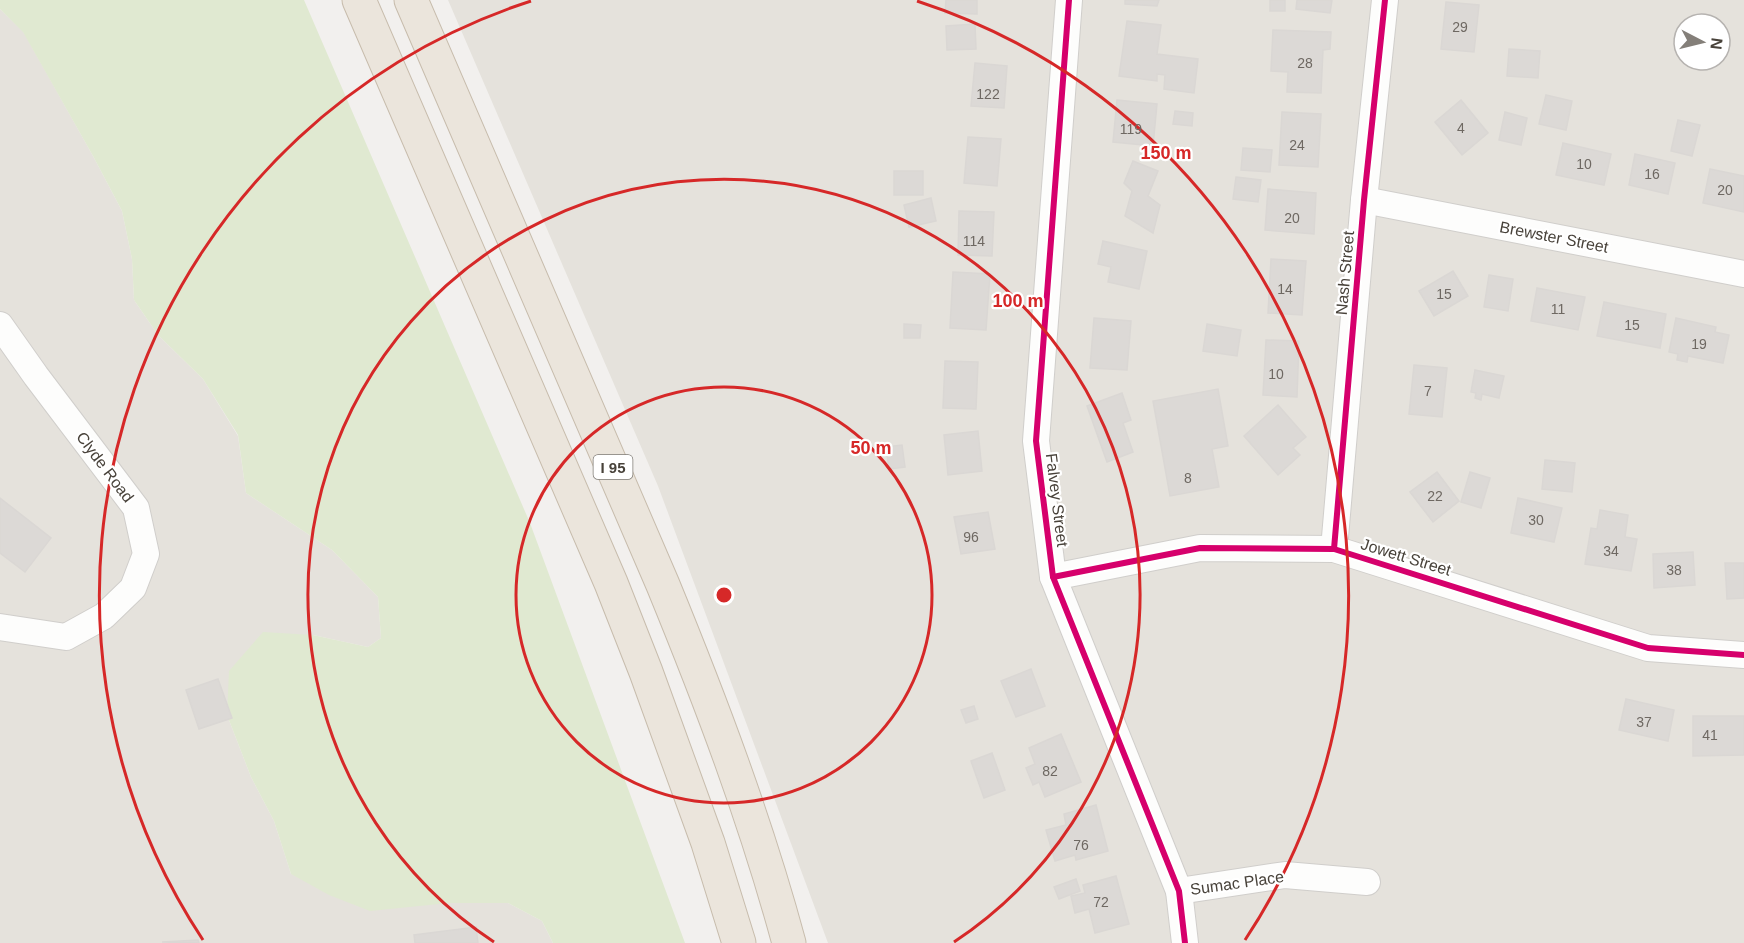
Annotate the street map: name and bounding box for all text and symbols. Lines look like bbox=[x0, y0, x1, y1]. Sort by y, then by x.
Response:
north arrow bbox=[1672, 12, 1732, 72]
house number: 29 bbox=[1452, 19, 1468, 35]
text: N bbox=[1707, 37, 1726, 51]
house number: 28 bbox=[1297, 55, 1313, 71]
house number: 122 bbox=[976, 86, 1000, 102]
house number: 4 bbox=[1457, 120, 1465, 136]
house number: 119 bbox=[1120, 121, 1142, 137]
house number: 24 bbox=[1289, 137, 1305, 153]
text: 150 m bbox=[1140, 143, 1192, 163]
house number: 10 bbox=[1576, 156, 1592, 172]
house number: 16 bbox=[1644, 166, 1660, 182]
house number: 20 bbox=[1717, 182, 1733, 198]
house number: 20 bbox=[1284, 210, 1300, 226]
street label: Brewster Street bbox=[1498, 218, 1610, 256]
street label: Nash Street bbox=[1333, 230, 1357, 316]
house number: 114 bbox=[963, 233, 985, 249]
house number: 14 bbox=[1277, 281, 1293, 297]
house number: 15 bbox=[1436, 286, 1452, 302]
text: 100 m bbox=[992, 291, 1044, 311]
house number: 11 bbox=[1551, 301, 1565, 317]
house number: 15 bbox=[1624, 317, 1640, 333]
house number: 19 bbox=[1691, 336, 1707, 352]
house number: 10 bbox=[1268, 366, 1284, 382]
house number: 7 bbox=[1424, 383, 1432, 399]
street label: Clyde Road bbox=[73, 428, 137, 506]
text: 50 m bbox=[850, 438, 892, 458]
street label: Falvey Street bbox=[1043, 452, 1071, 548]
road number: I 95 bbox=[594, 455, 632, 479]
house number: 8 bbox=[1184, 470, 1192, 486]
house number: 22 bbox=[1427, 488, 1443, 504]
house number: 30 bbox=[1528, 512, 1544, 528]
house number: 96 bbox=[963, 529, 979, 545]
street label: Jowett Street bbox=[1359, 535, 1454, 579]
house number: 34 bbox=[1603, 543, 1619, 559]
house number: 38 bbox=[1666, 562, 1682, 578]
centre of rings bbox=[714, 585, 734, 605]
house number: 37 bbox=[1636, 714, 1652, 730]
house number: 41 bbox=[1702, 727, 1718, 743]
house number: 82 bbox=[1042, 763, 1058, 779]
house number: 76 bbox=[1073, 837, 1089, 853]
street label: Sumac Place bbox=[1189, 868, 1285, 898]
house number: 72 bbox=[1093, 894, 1109, 910]

